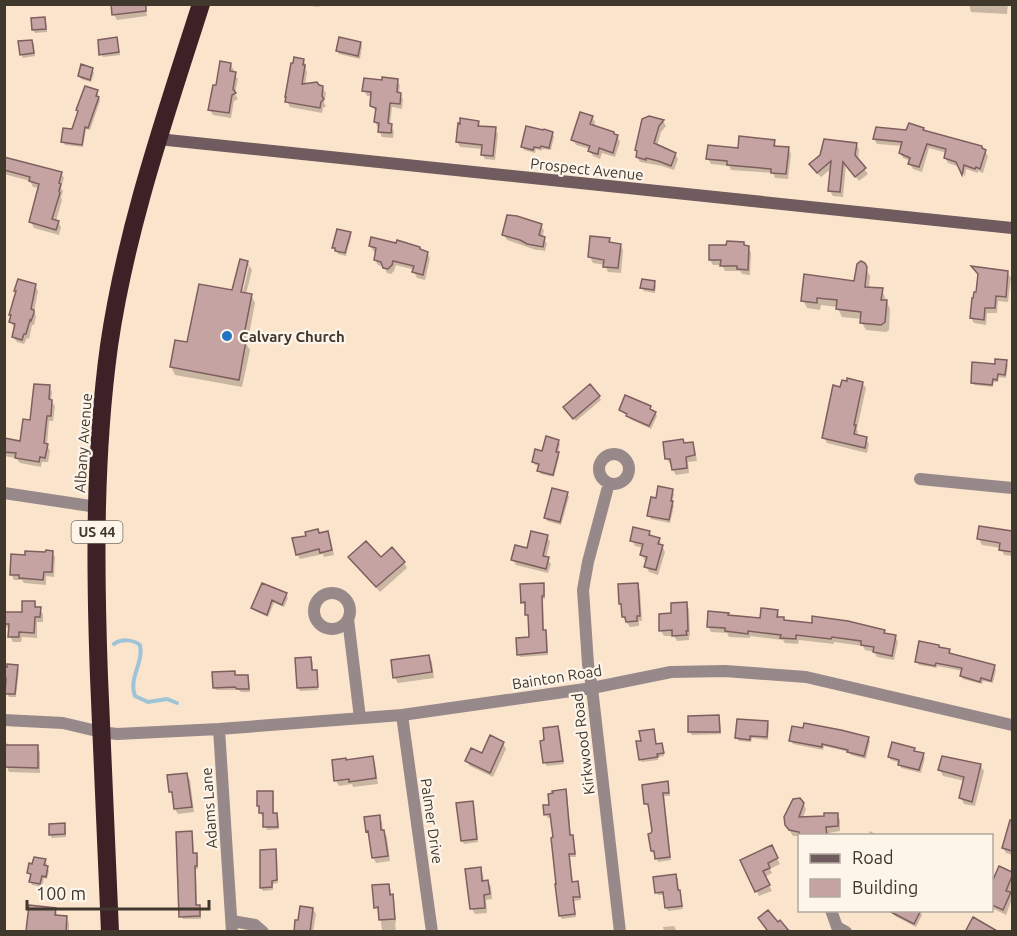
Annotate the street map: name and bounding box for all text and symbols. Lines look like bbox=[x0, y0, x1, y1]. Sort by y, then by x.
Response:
street label: Prospect Avenue bbox=[530, 155, 644, 183]
place label: Calvary Church bbox=[239, 328, 345, 345]
marker: Calvary Church bbox=[220, 329, 234, 343]
street label: Albany Avenue bbox=[71, 393, 95, 493]
road number: US 44 bbox=[72, 521, 122, 543]
street label: Bainton Road bbox=[511, 662, 603, 692]
street label: Kirkwood Road bbox=[568, 692, 598, 796]
street label: Adams Lane bbox=[198, 767, 220, 849]
street label: Palmer Drive bbox=[418, 777, 446, 865]
legend bbox=[798, 834, 993, 912]
text: Road bbox=[852, 847, 894, 867]
scale bar bbox=[27, 873, 208, 911]
text: Building bbox=[852, 877, 918, 897]
text: 100 m bbox=[36, 883, 86, 903]

